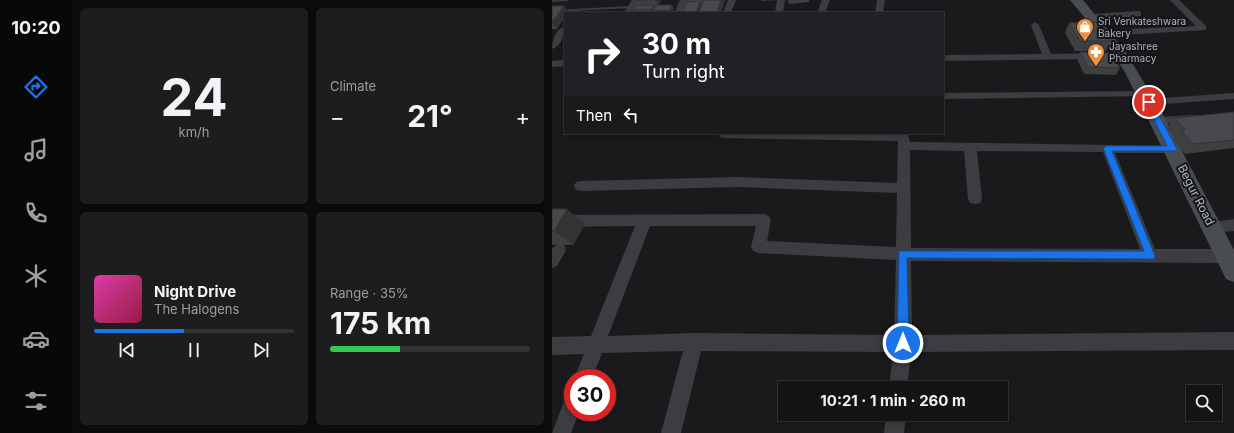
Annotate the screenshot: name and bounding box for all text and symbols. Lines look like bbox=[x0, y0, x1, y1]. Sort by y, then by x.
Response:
place label: Sri Venkateshwara Bakery bbox=[1098, 15, 1186, 39]
text: 10:20 bbox=[11, 17, 61, 38]
shop icon: Sri Venkateshwara Bakery bbox=[1075, 17, 1095, 42]
text: 30 m bbox=[642, 27, 711, 61]
icon: right bbox=[576, 28, 628, 80]
place label: Jayashree Pharmacy bbox=[1109, 40, 1158, 64]
pharmacy icon: Jayashree Pharmacy bbox=[1086, 42, 1106, 67]
text: Turn right bbox=[642, 61, 725, 82]
text: 24 bbox=[160, 66, 228, 129]
icon: directions bbox=[22, 73, 50, 101]
text: Climate bbox=[330, 78, 376, 94]
pin bbox=[1132, 85, 1166, 119]
icon: arrive bbox=[1138, 91, 1160, 113]
text: 21° bbox=[407, 98, 453, 134]
text: − bbox=[330, 104, 345, 130]
text: + bbox=[515, 104, 530, 130]
icon: left bbox=[620, 104, 642, 126]
text: Then bbox=[576, 106, 612, 125]
text: km/h bbox=[179, 124, 209, 140]
icon: music bbox=[22, 136, 50, 164]
street label: Begur Road bbox=[1175, 162, 1218, 228]
icon: phone bbox=[22, 199, 50, 227]
icon: climate bbox=[22, 262, 50, 290]
text: Night Drive bbox=[154, 282, 236, 301]
text: Range · 35% bbox=[330, 285, 409, 301]
text: The Halogens bbox=[154, 301, 239, 317]
text: 175 km bbox=[330, 305, 431, 341]
position arrow bbox=[882, 322, 924, 364]
icon: car bbox=[22, 325, 50, 353]
icon: previous bbox=[116, 339, 138, 361]
icon: pause bbox=[183, 339, 205, 361]
icon: next bbox=[250, 339, 272, 361]
speed limit sign: 30 bbox=[564, 369, 616, 421]
map controls bbox=[1186, 385, 1222, 421]
button: search bbox=[1186, 385, 1222, 421]
icon: filters bbox=[22, 387, 50, 415]
text: 10:21 · 1 min · 260 m bbox=[820, 391, 966, 410]

